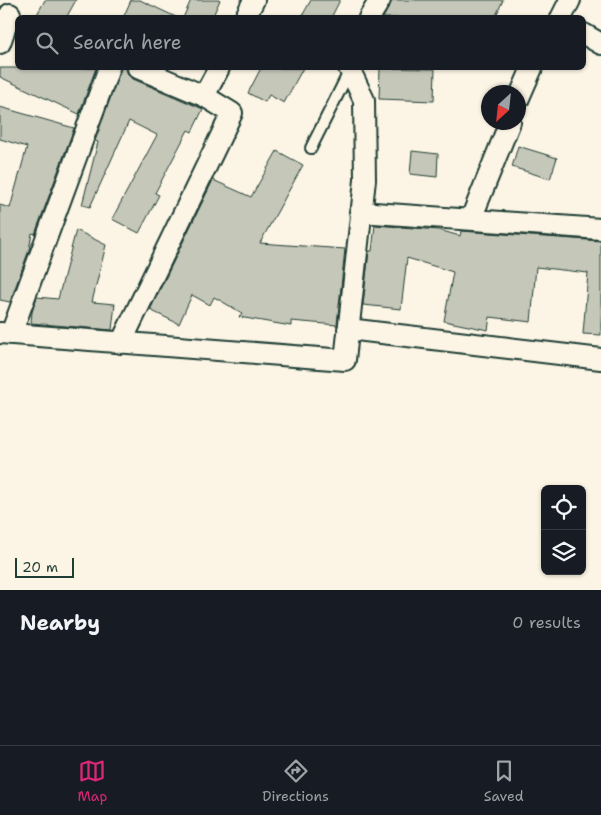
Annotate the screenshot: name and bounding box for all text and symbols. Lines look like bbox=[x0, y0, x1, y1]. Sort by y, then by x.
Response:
search box bbox=[15, 15, 586, 70]
icon: search bbox=[33, 29, 61, 57]
text: Search here bbox=[73, 30, 182, 55]
north arrow bbox=[481, 85, 526, 130]
map controls bbox=[541, 485, 586, 575]
button: locate bbox=[541, 485, 586, 530]
button: layers bbox=[541, 530, 586, 575]
scale bar bbox=[15, 555, 74, 578]
text: 20 m bbox=[22, 558, 58, 576]
text: Nearby bbox=[20, 609, 100, 637]
text: 0 results bbox=[512, 612, 581, 633]
tab: Map bbox=[77, 757, 107, 805]
tab: Directions bbox=[262, 757, 329, 805]
tab: Saved bbox=[484, 757, 524, 805]

